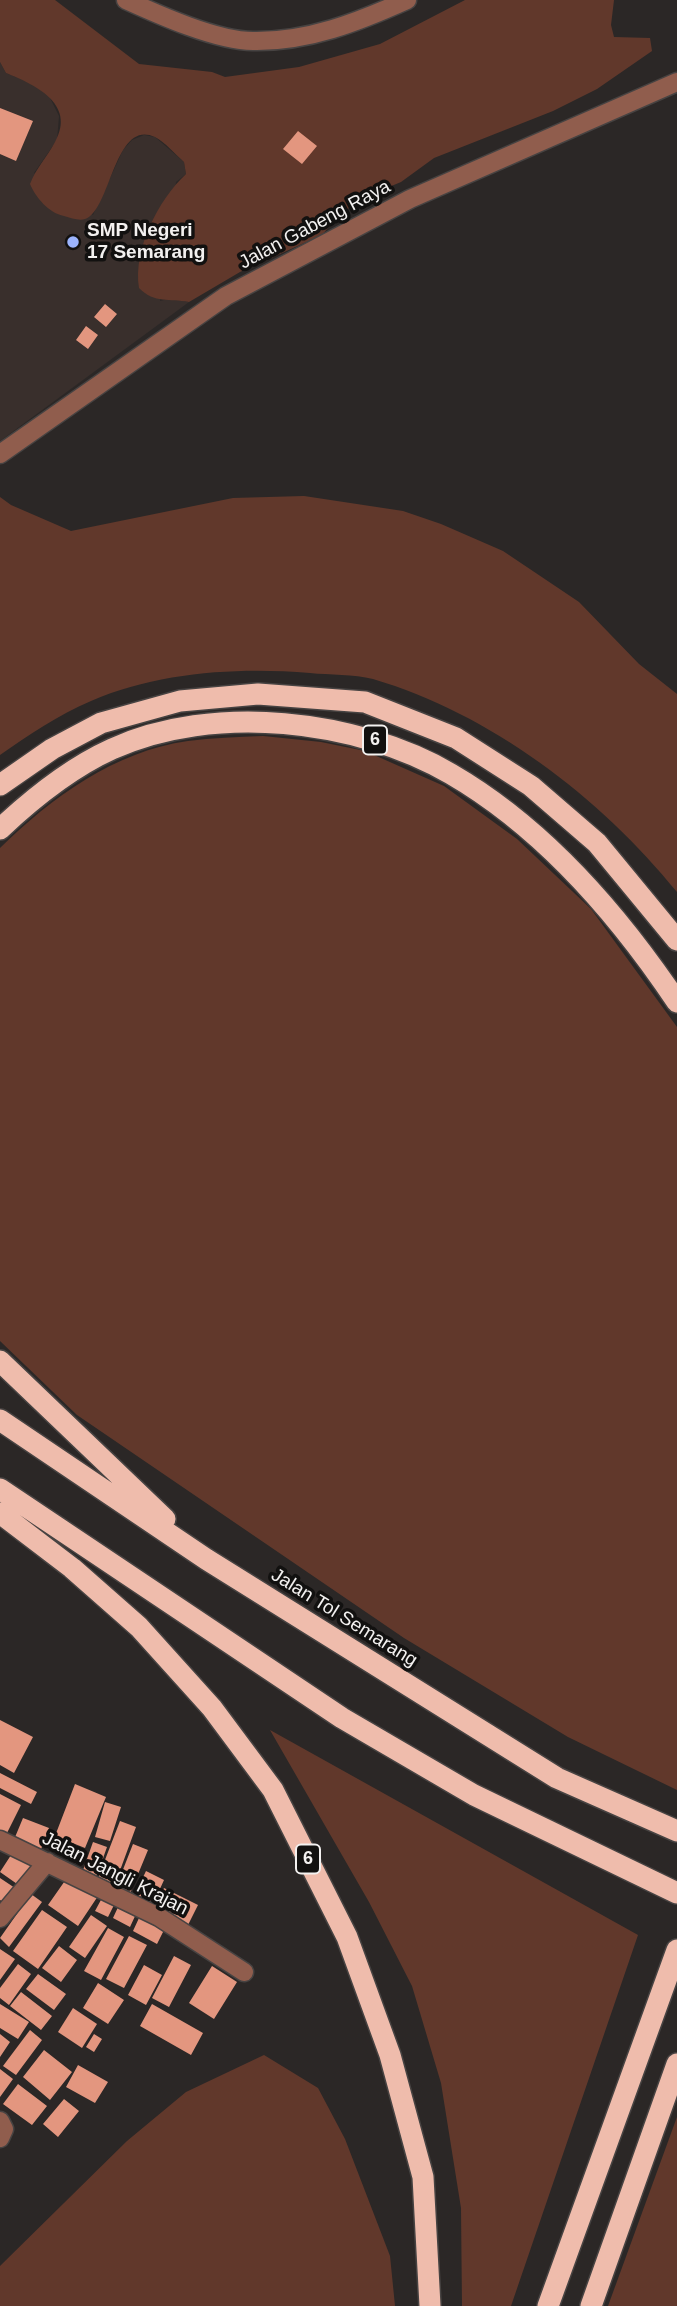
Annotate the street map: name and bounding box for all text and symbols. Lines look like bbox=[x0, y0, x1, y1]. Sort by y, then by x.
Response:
street label: Jalan Gabeng Raya bbox=[236, 176, 394, 274]
place label: SMP Negeri 17 Semarang bbox=[87, 220, 205, 264]
marker: SMP Negeri 17 Semarang bbox=[65, 234, 81, 250]
road number: 6 bbox=[363, 726, 387, 754]
street label: Jalan Tol Semarang bbox=[267, 1564, 421, 1672]
street label: Jalan Jangli Krajan bbox=[38, 1827, 192, 1921]
road number: 6 bbox=[296, 1844, 320, 1873]

